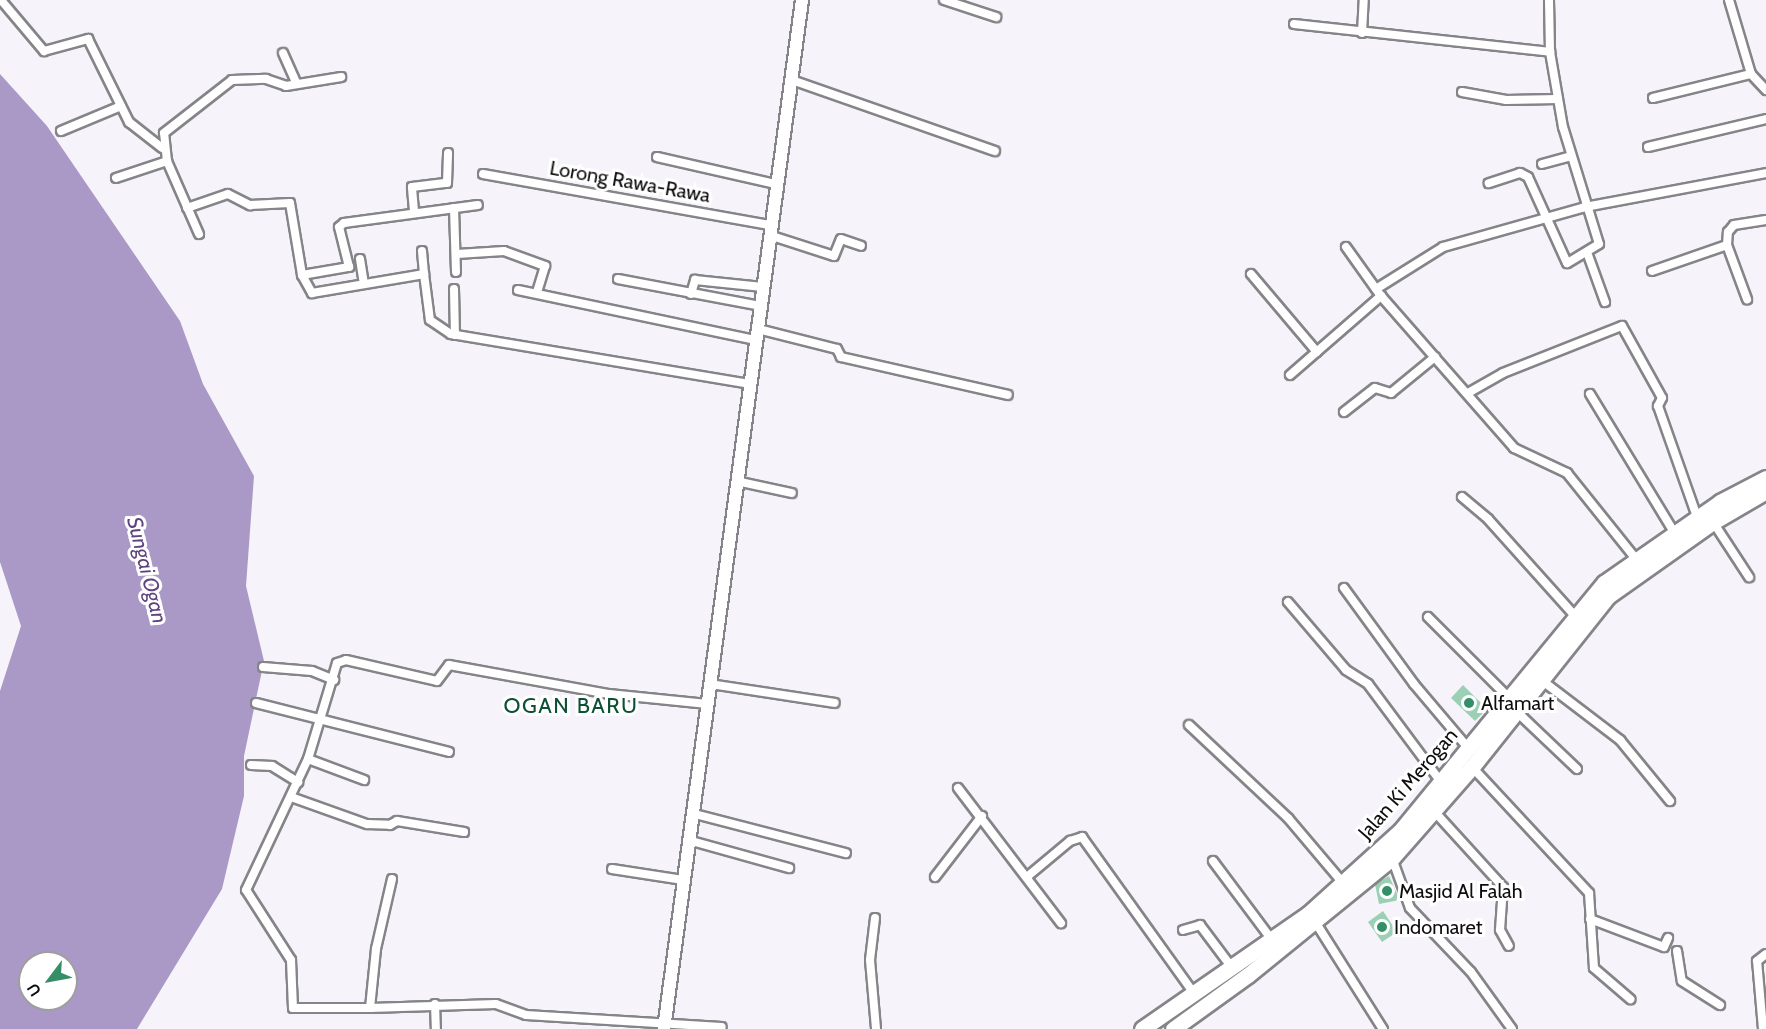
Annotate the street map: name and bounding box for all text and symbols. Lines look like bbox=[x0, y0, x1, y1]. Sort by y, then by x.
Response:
street label: Lorong Rawa-Rawa bbox=[548, 156, 712, 208]
water label: Sungai Ogan bbox=[122, 514, 172, 626]
place label: Alfamart bbox=[1481, 691, 1554, 715]
district label: OGAN BARU bbox=[503, 693, 639, 719]
marker: Alfamart bbox=[1462, 696, 1476, 710]
street label: Jalan Ki Merogan bbox=[1353, 724, 1463, 844]
place label: Masjid Al Falah bbox=[1399, 879, 1523, 903]
marker: Masjid Al Falah bbox=[1380, 884, 1394, 898]
place label: Indomaret bbox=[1394, 915, 1482, 939]
marker: Indomaret bbox=[1375, 920, 1389, 934]
north arrow bbox=[18, 951, 78, 1011]
text: U bbox=[23, 980, 45, 1000]

